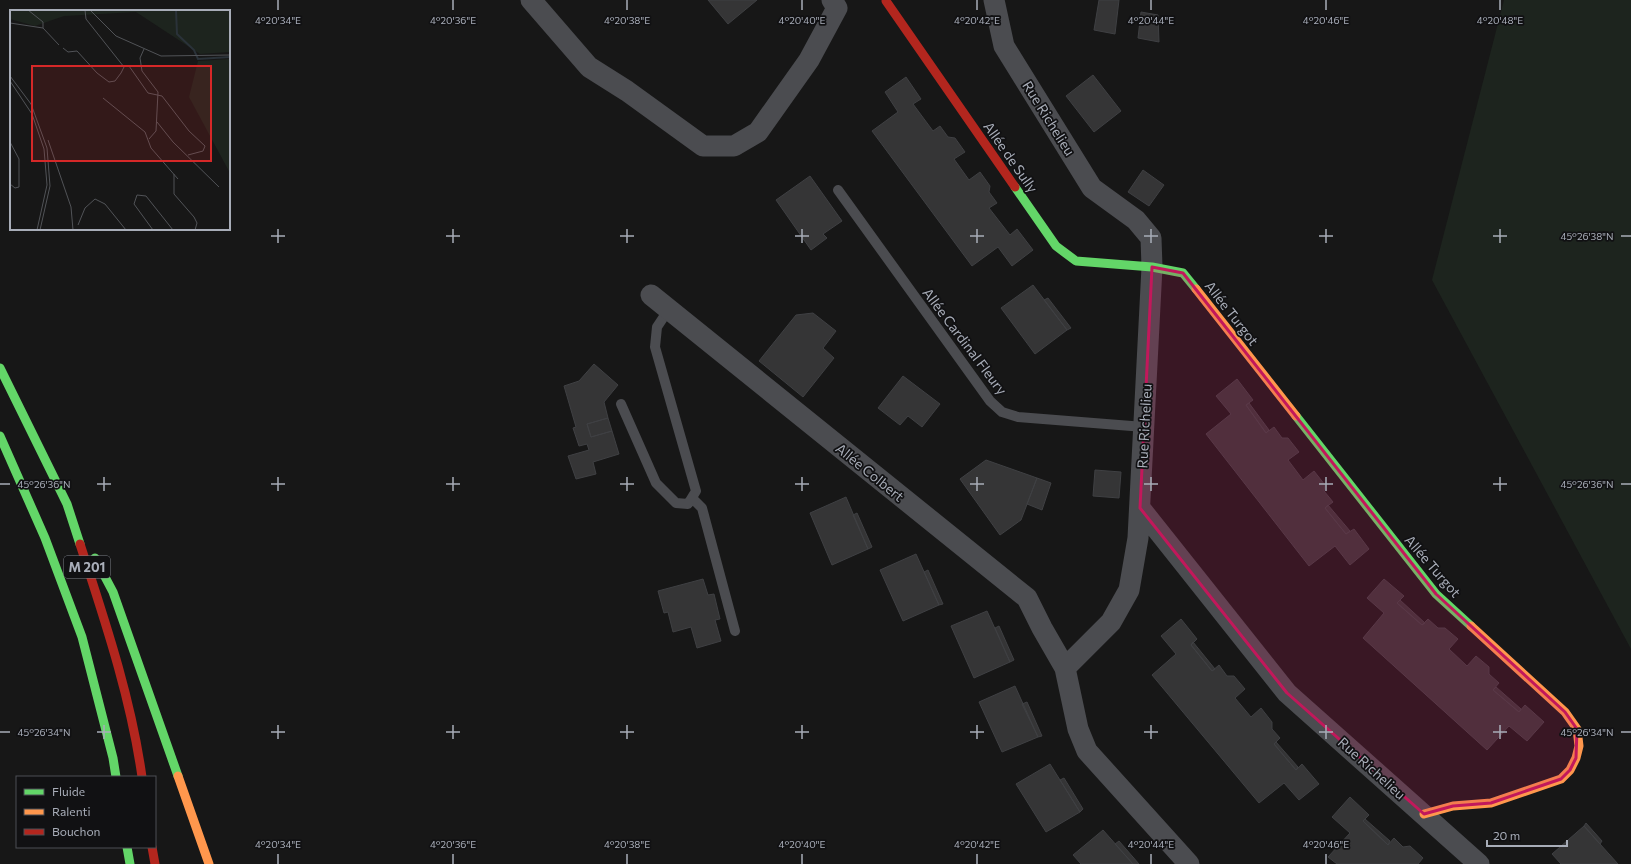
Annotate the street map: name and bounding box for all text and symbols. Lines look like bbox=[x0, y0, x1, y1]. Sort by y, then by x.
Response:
inset map bbox=[10, 10, 230, 230]
text: 4°20'34"E bbox=[255, 14, 301, 26]
text: 4°20'36"E bbox=[430, 14, 476, 26]
text: 4°20'38"E bbox=[604, 14, 650, 26]
text: 4°20'40"E bbox=[779, 14, 826, 26]
text: 4°20'42"E bbox=[954, 14, 1000, 26]
text: 4°20'44"E bbox=[1128, 14, 1174, 26]
text: 4°20'46"E bbox=[1303, 14, 1349, 26]
text: 4°20'48"E bbox=[1477, 14, 1523, 26]
street label: Rue Richelieu bbox=[1019, 78, 1079, 158]
street label: Allée de Sully bbox=[980, 118, 1042, 196]
text: 45°26'38"N bbox=[1560, 230, 1614, 242]
street label: Allée Turgot bbox=[1202, 277, 1263, 349]
street label: Allée Cardinal Fleury bbox=[919, 284, 1011, 398]
street label: Rue Richelieu bbox=[1133, 383, 1155, 469]
street label: Allée Colbert bbox=[833, 439, 908, 505]
text: 45°26'36"N bbox=[17, 478, 71, 490]
text: 45°26'36"N bbox=[1560, 478, 1614, 490]
street label: Allée Turgot bbox=[1401, 531, 1465, 601]
road number: M 201 bbox=[64, 556, 110, 578]
text: 45°26'34"N bbox=[17, 726, 71, 738]
text: 45°26'34"N bbox=[1560, 726, 1614, 738]
street label: Rue Richelieu bbox=[1335, 733, 1409, 803]
legend bbox=[16, 776, 156, 848]
text: Fluide bbox=[52, 784, 85, 798]
text: Ralenti bbox=[52, 804, 91, 818]
scale bar bbox=[1487, 822, 1567, 848]
text: Bouchon bbox=[52, 824, 100, 838]
text: 20 m bbox=[1493, 828, 1520, 842]
text: 4°20'34"E bbox=[255, 838, 301, 850]
text: 4°20'36"E bbox=[430, 838, 476, 850]
text: 4°20'38"E bbox=[604, 838, 650, 850]
text: 4°20'40"E bbox=[779, 838, 826, 850]
text: 4°20'42"E bbox=[954, 838, 1000, 850]
text: 4°20'44"E bbox=[1128, 838, 1174, 850]
text: 4°20'46"E bbox=[1303, 838, 1349, 850]

